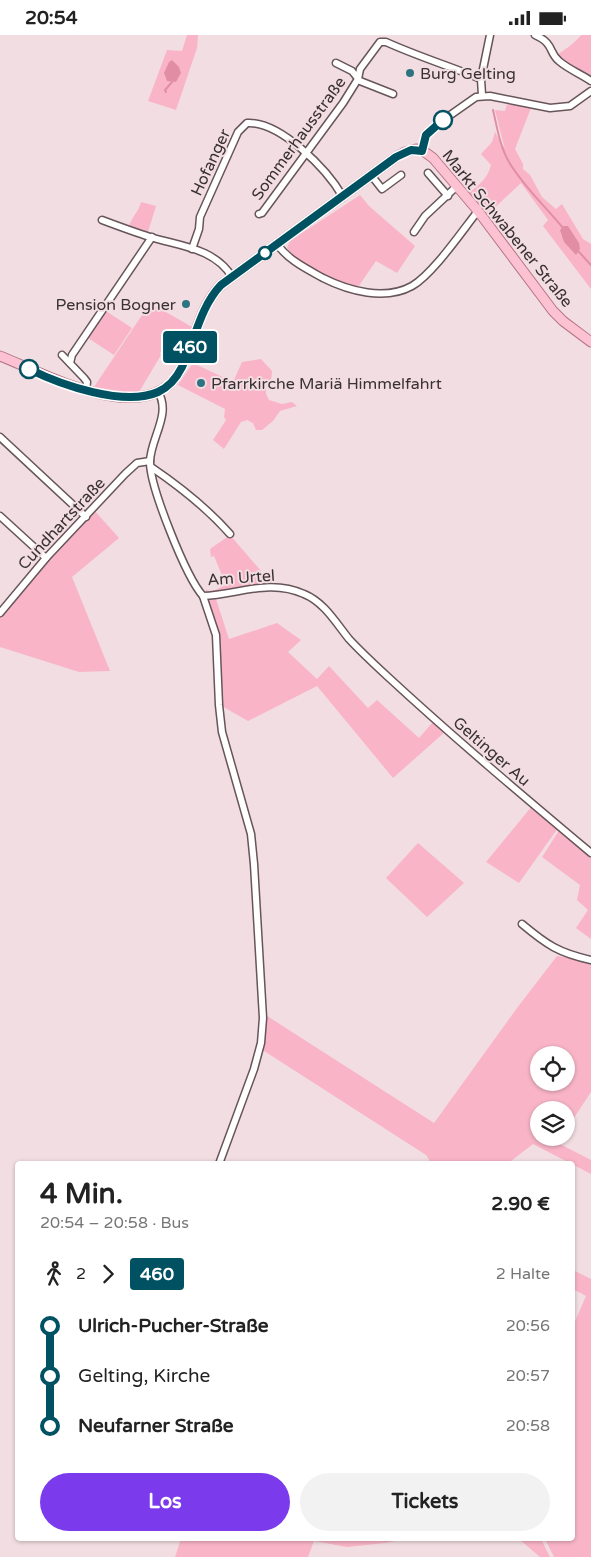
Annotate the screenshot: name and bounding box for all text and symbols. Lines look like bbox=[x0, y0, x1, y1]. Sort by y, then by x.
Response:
text: 20:54 bbox=[25, 7, 78, 29]
place label: Burg Gelting bbox=[420, 64, 516, 84]
marker: Burg Gelting bbox=[404, 67, 416, 79]
street label: Sommerhausstraße bbox=[247, 73, 350, 204]
unlabelled marker bbox=[433, 110, 453, 130]
street label: Hofanger bbox=[187, 125, 235, 199]
street label: Markt Schwabener Straße bbox=[437, 146, 577, 311]
unlabelled marker bbox=[258, 246, 272, 260]
place label: Pension Bogner bbox=[56, 295, 177, 315]
marker: Pension Bogner bbox=[180, 298, 192, 310]
line badge: 460 bbox=[161, 331, 219, 363]
text: 460 bbox=[173, 336, 207, 358]
unlabelled marker bbox=[19, 359, 39, 379]
place label: Pfarrkirche Mariä Himmelfahrt bbox=[211, 374, 442, 394]
marker: Pfarrkirche Mariä Himmelfahrt bbox=[195, 377, 207, 389]
street label: Cundhartstraße bbox=[14, 473, 110, 574]
street label: Am Urtel bbox=[207, 566, 276, 590]
street label: Geltinger Au bbox=[449, 713, 534, 791]
map controls bbox=[530, 1046, 575, 1146]
button: locate bbox=[530, 1046, 575, 1091]
button: layers bbox=[530, 1101, 575, 1146]
text: 4 Min. bbox=[40, 1177, 123, 1211]
text: 2.90 € bbox=[491, 1193, 550, 1215]
text: 20:54 – 20:58 · Bus bbox=[40, 1213, 189, 1233]
icon: walk bbox=[40, 1260, 68, 1288]
icon: forward bbox=[94, 1260, 122, 1288]
text: 460 bbox=[140, 1263, 174, 1285]
text: 2 bbox=[76, 1264, 86, 1284]
text: 2 Halte bbox=[496, 1264, 550, 1284]
text: Ulrich-Pucher-Straße bbox=[78, 1315, 268, 1337]
text: 20:56 bbox=[506, 1316, 550, 1336]
text: Gelting, Kirche bbox=[78, 1365, 210, 1387]
text: 20:57 bbox=[506, 1366, 550, 1386]
text: Neufarner Straße bbox=[78, 1415, 234, 1437]
text: 20:58 bbox=[506, 1416, 550, 1436]
button: Los bbox=[40, 1473, 290, 1531]
button: Tickets bbox=[300, 1473, 550, 1531]

